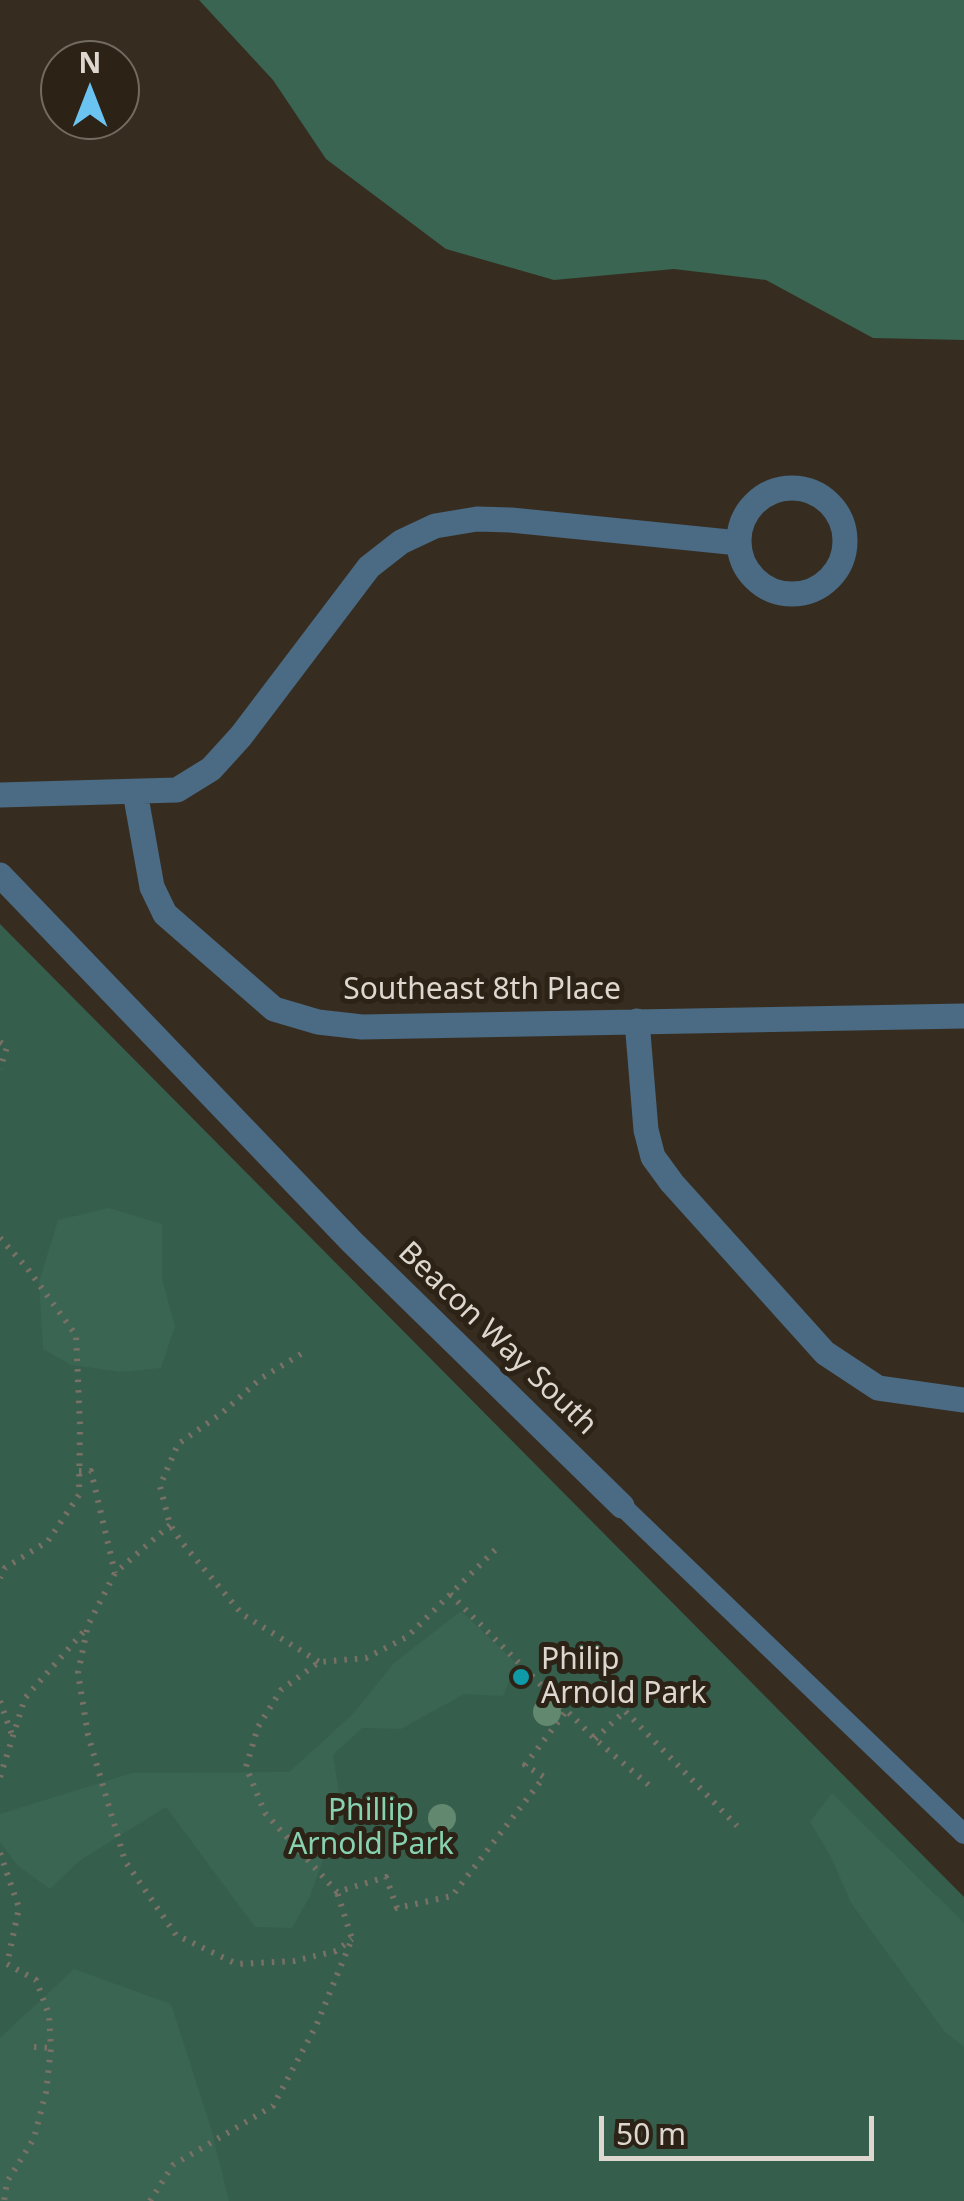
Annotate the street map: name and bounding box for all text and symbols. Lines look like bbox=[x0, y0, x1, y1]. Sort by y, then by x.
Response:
north arrow bbox=[40, 40, 140, 140]
text: N bbox=[79, 43, 101, 81]
street label: Southeast 8th Place bbox=[343, 972, 621, 1008]
street label: Beacon Way South bbox=[390, 1235, 604, 1443]
place label: Philip Arnold Park bbox=[541, 1642, 707, 1712]
marker: Philip Arnold Park bbox=[510, 1666, 532, 1688]
park label: Phillip Arnold Park bbox=[288, 1793, 454, 1864]
scale bar bbox=[604, 2096, 879, 2158]
text: 50 m bbox=[616, 2113, 686, 2154]

